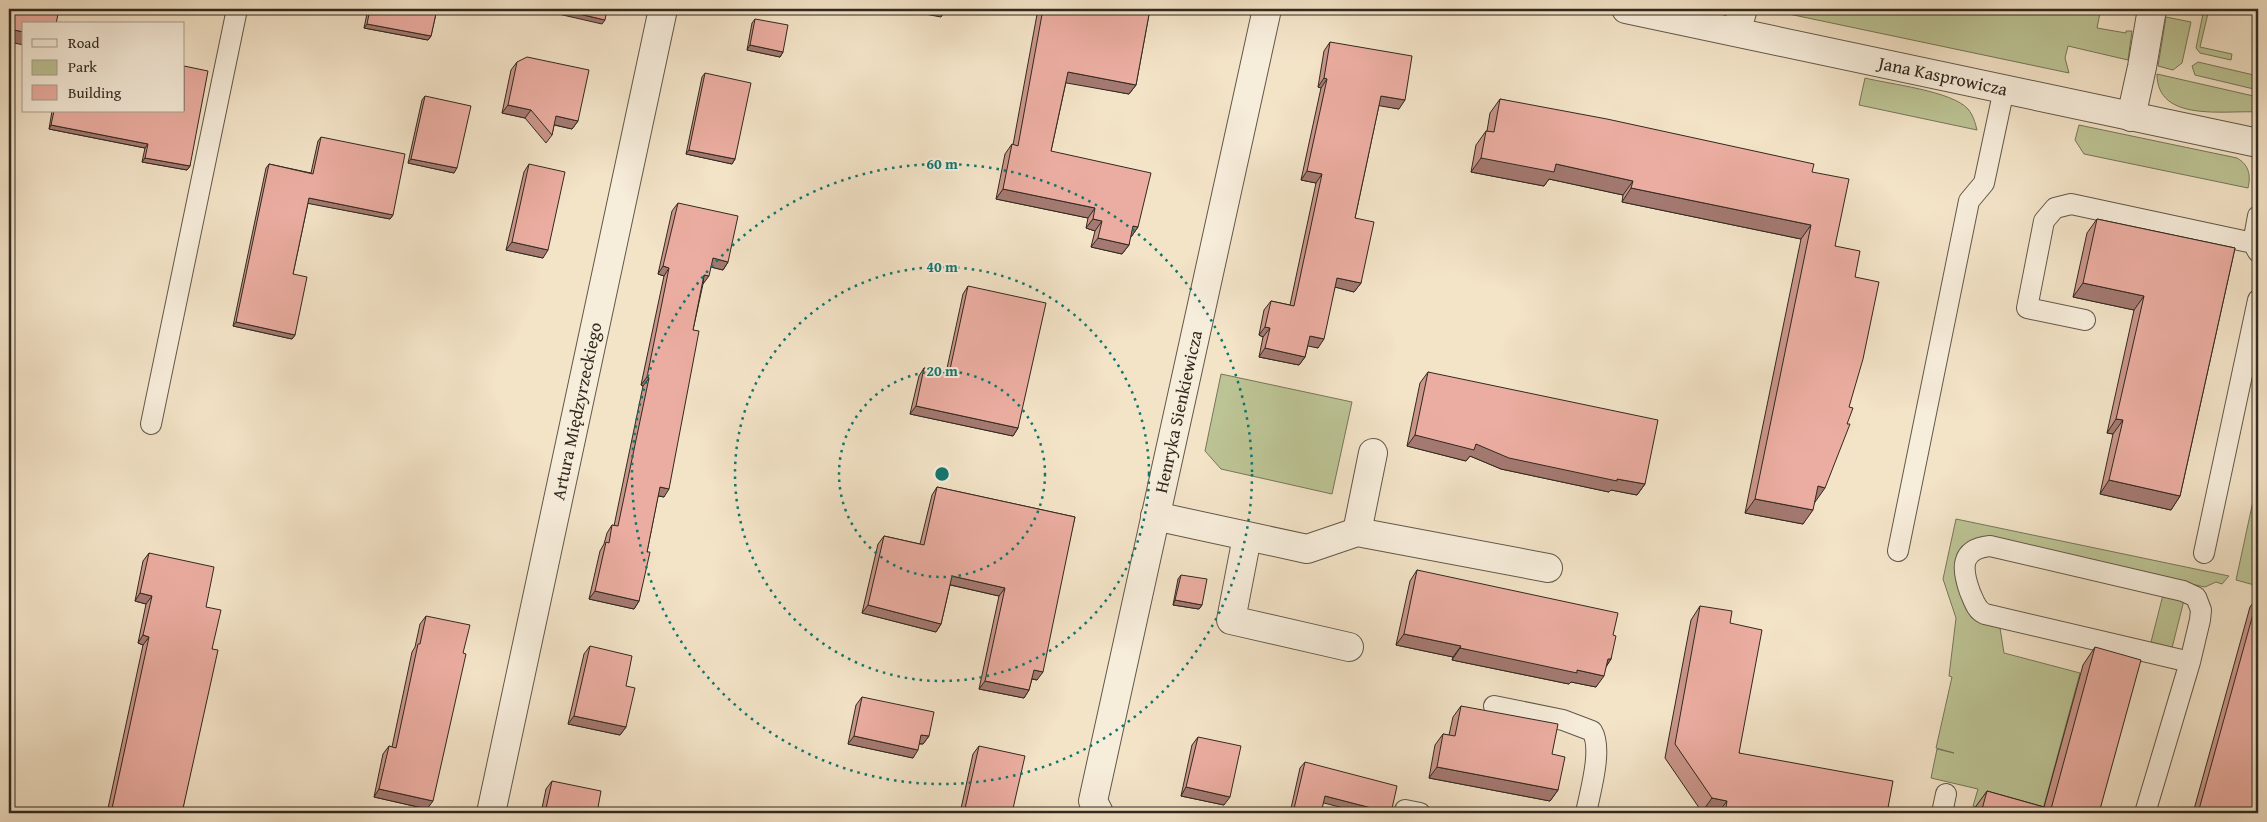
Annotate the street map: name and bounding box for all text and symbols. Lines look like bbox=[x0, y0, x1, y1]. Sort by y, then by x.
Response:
legend bbox=[22, 22, 185, 112]
text: Road bbox=[68, 32, 99, 53]
street label: Jana Kasprowicza bbox=[1874, 48, 2010, 103]
text: Park bbox=[68, 56, 97, 77]
text: Building bbox=[68, 82, 122, 103]
text: 60 m bbox=[926, 153, 958, 174]
text: 40 m bbox=[926, 256, 958, 277]
street label: Artura Międzyrzeckiego bbox=[544, 320, 609, 502]
street label: Henryka Sienkiewicza bbox=[1147, 327, 1209, 495]
text: 20 m bbox=[926, 360, 958, 381]
centre of rings bbox=[933, 465, 951, 483]

